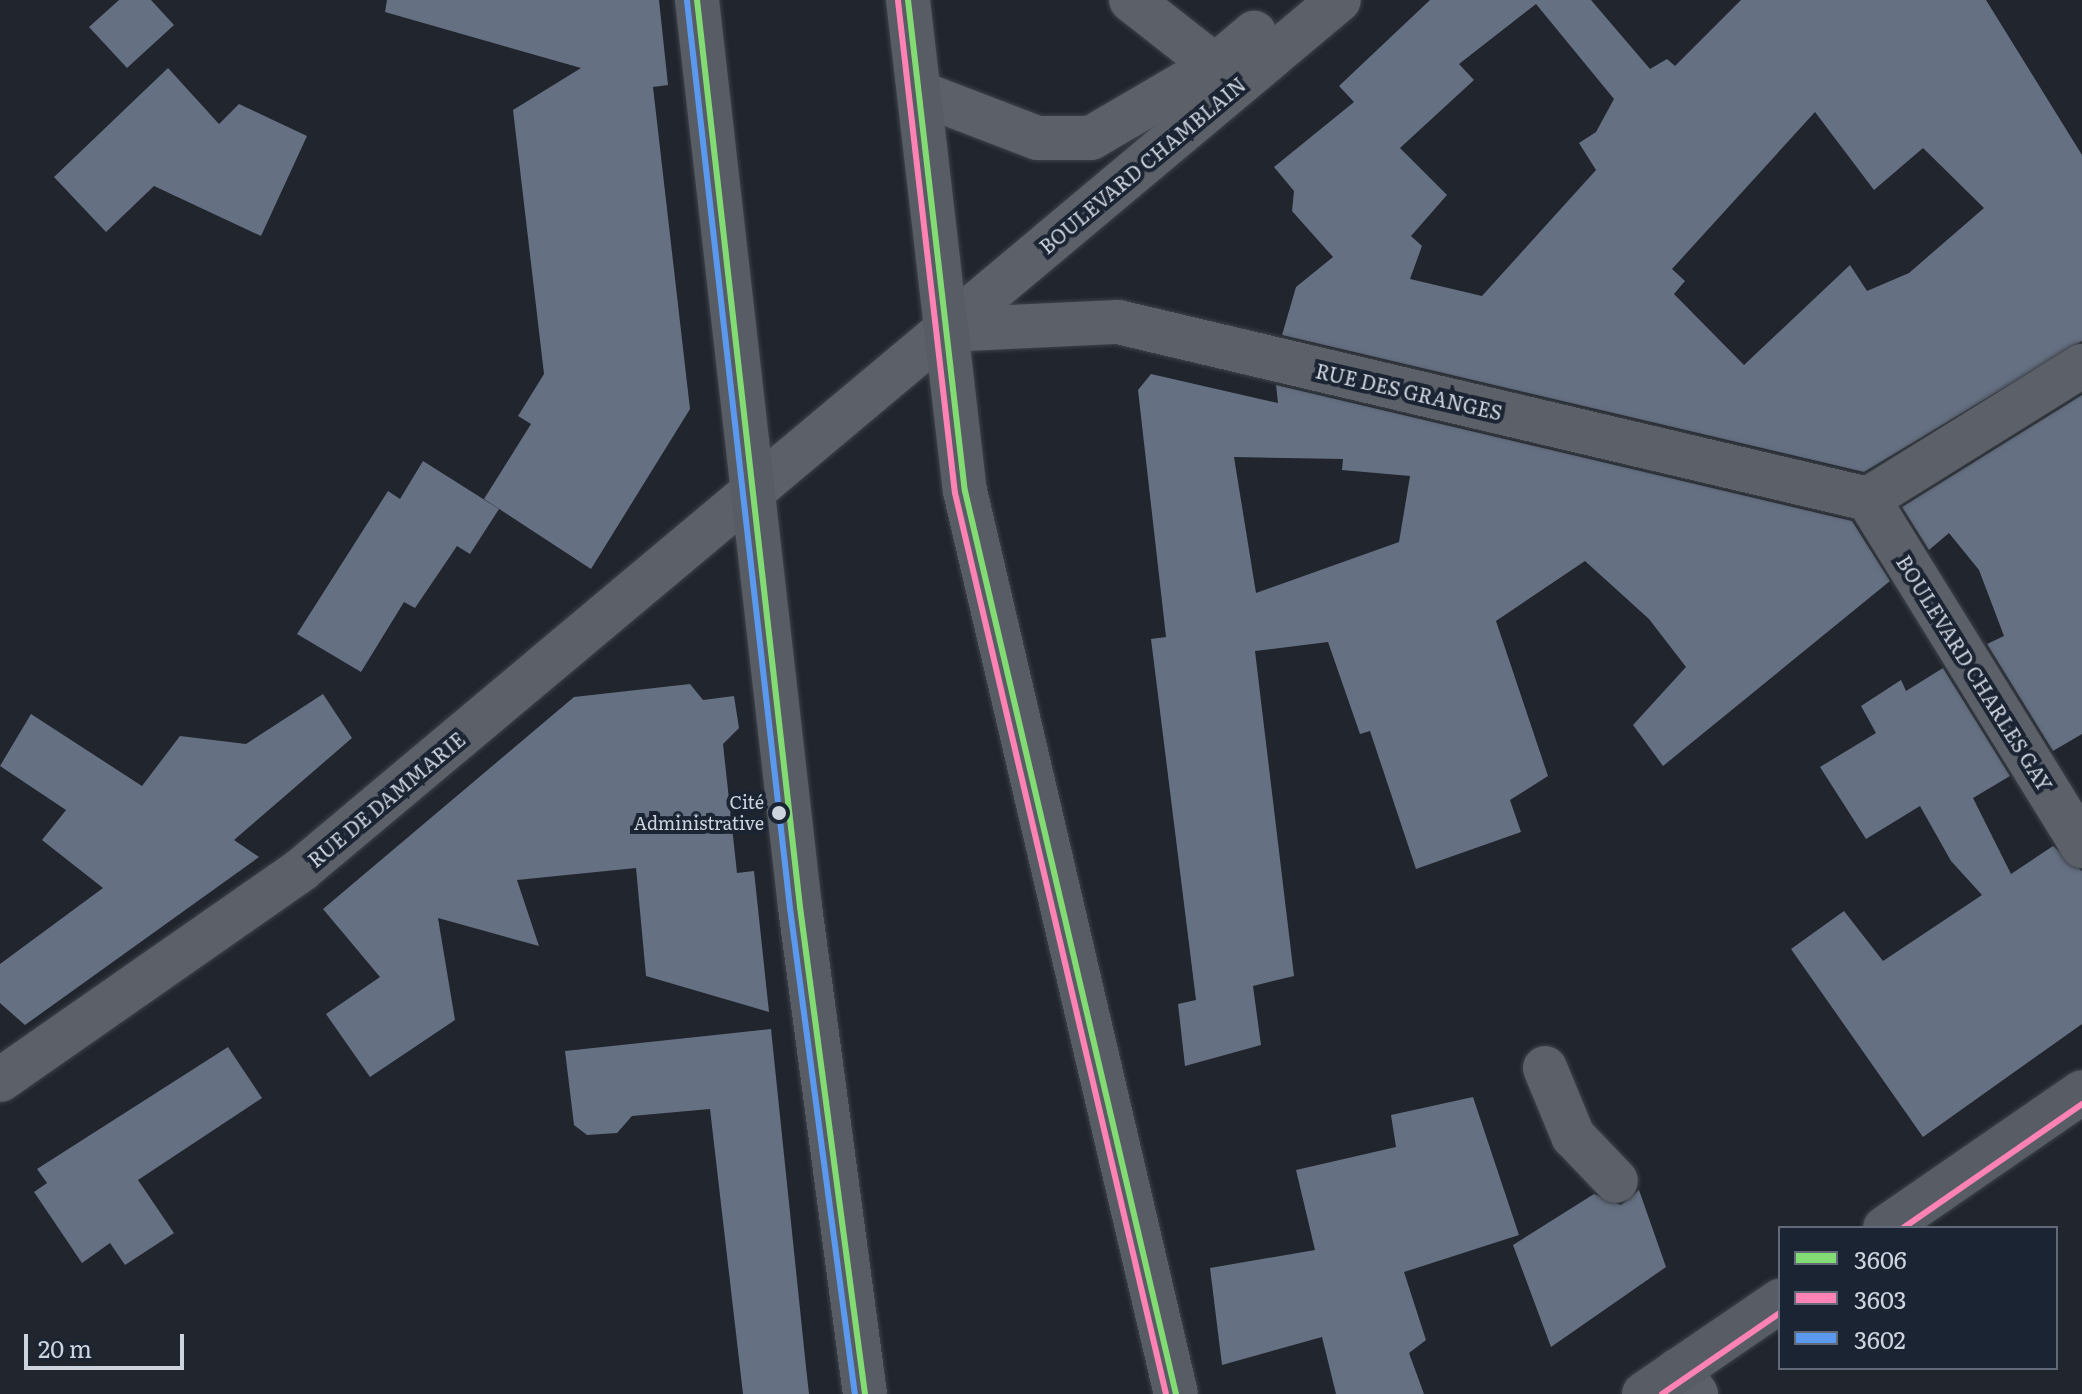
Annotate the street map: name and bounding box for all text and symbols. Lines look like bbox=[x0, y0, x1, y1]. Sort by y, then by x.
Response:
street label: BOULEVARD CHAMBLAIN bbox=[1034, 72, 1250, 258]
street label: RUE DES GRANGES bbox=[1313, 358, 1505, 424]
street label: BOULEVARD CHARLES GAY bbox=[1892, 551, 2058, 795]
street label: RUE DE DAMMARIE bbox=[303, 726, 469, 872]
place label: Cité Administrative bbox=[634, 792, 764, 834]
marker: Cité Administrative bbox=[771, 805, 787, 821]
legend bbox=[1778, 1226, 2058, 1370]
text: 3606 bbox=[1854, 1241, 1907, 1276]
text: 3603 bbox=[1854, 1281, 1906, 1316]
scale bar bbox=[28, 1318, 188, 1368]
text: 3602 bbox=[1854, 1321, 1906, 1356]
text: 20 m bbox=[38, 1330, 92, 1365]

